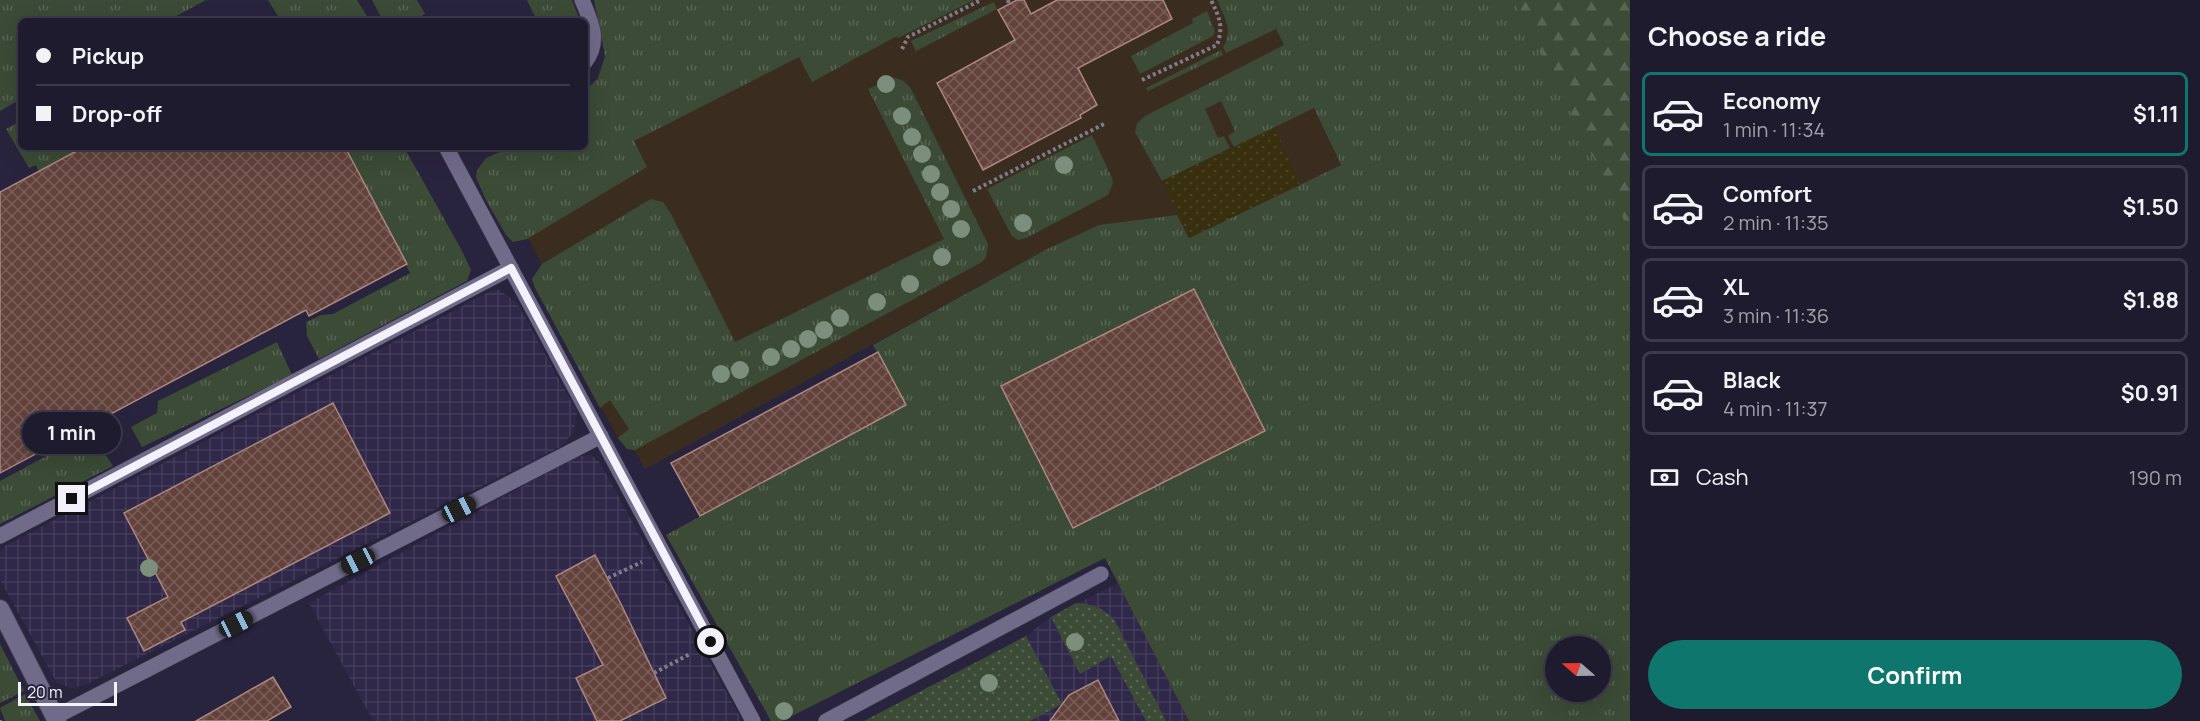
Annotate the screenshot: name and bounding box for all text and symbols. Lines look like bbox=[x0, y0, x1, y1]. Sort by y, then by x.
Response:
text: Choose a ride bbox=[1648, 17, 1826, 54]
text: Pickup bbox=[72, 41, 144, 71]
text: Economy bbox=[1723, 86, 1821, 116]
icon: car bbox=[1651, 87, 1705, 141]
text: Drop-off bbox=[72, 99, 162, 129]
text: $1.11 bbox=[2133, 99, 2179, 129]
text: 1 min · 11:34 bbox=[1723, 116, 1825, 143]
text: Comfort bbox=[1723, 179, 1812, 209]
icon: car bbox=[1651, 180, 1705, 234]
text: $1.50 bbox=[2122, 192, 2179, 222]
text: 2 min · 11:35 bbox=[1723, 209, 1829, 236]
text: XL bbox=[1723, 272, 1749, 302]
icon: car bbox=[1651, 273, 1705, 327]
text: $1.88 bbox=[2123, 285, 2179, 315]
text: 3 min · 11:36 bbox=[1723, 302, 1829, 329]
text: Black bbox=[1723, 365, 1780, 395]
icon: car bbox=[1651, 366, 1705, 420]
text: $0.91 bbox=[2121, 378, 2179, 408]
text: 4 min · 11:37 bbox=[1723, 395, 1828, 422]
callout: 1 min bbox=[22, 412, 122, 454]
text: 1 min bbox=[47, 419, 96, 446]
icon: cash bbox=[1648, 461, 1681, 494]
text: Cash bbox=[1696, 462, 1749, 492]
text: 190 m bbox=[2129, 464, 2182, 491]
route end bbox=[58, 485, 85, 512]
car bbox=[439, 493, 479, 525]
car bbox=[338, 545, 378, 577]
car bbox=[216, 608, 256, 640]
route start bbox=[697, 628, 724, 655]
north arrow bbox=[1545, 636, 1611, 702]
map controls bbox=[1545, 636, 1611, 702]
button: Confirm bbox=[1648, 640, 2182, 709]
scale bar bbox=[18, 679, 117, 706]
text: 20 m bbox=[27, 681, 63, 703]

